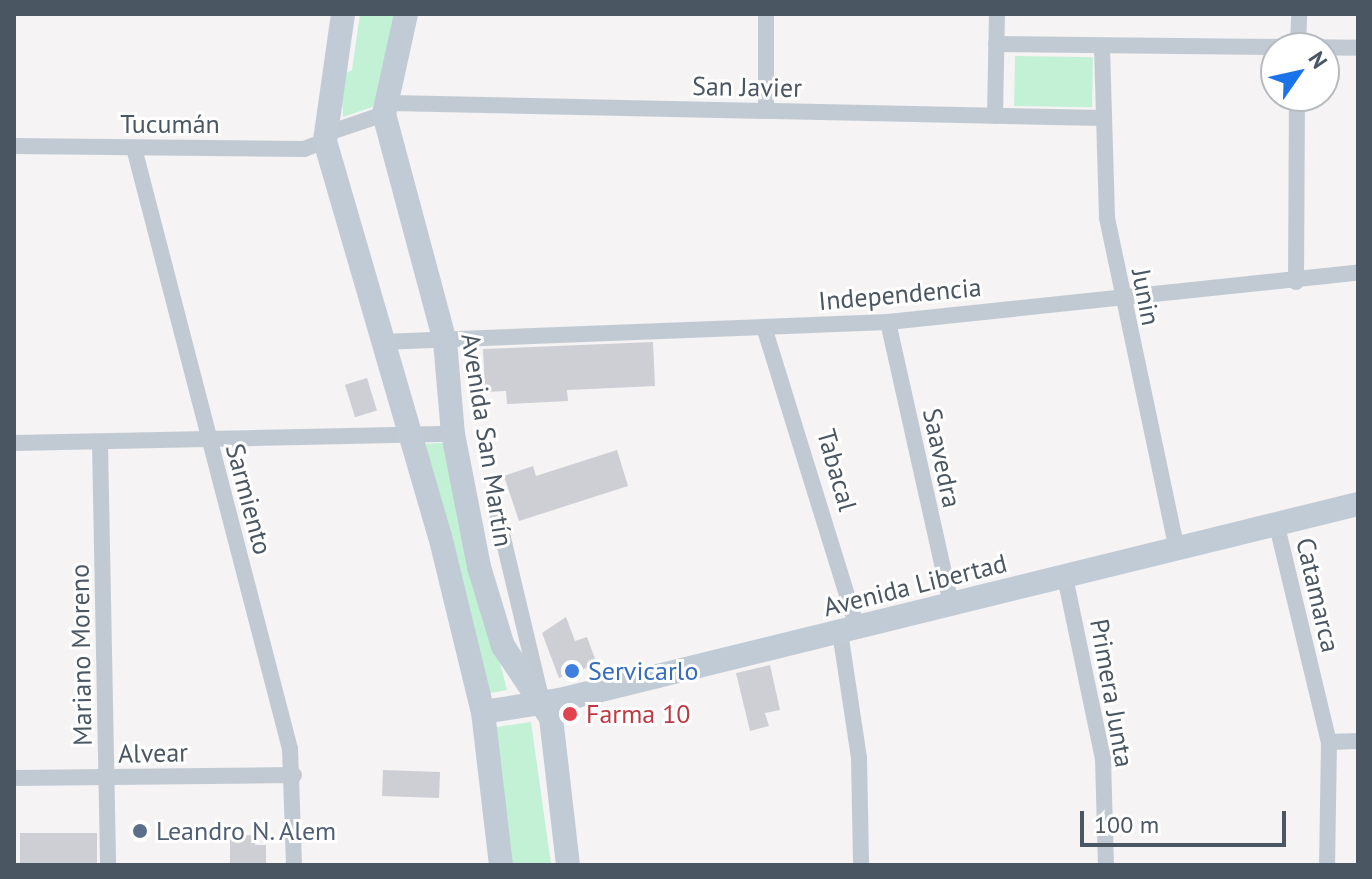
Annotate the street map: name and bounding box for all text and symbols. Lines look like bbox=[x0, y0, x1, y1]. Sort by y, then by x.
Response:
north arrow bbox=[1260, 32, 1340, 112]
text: N bbox=[1303, 46, 1334, 74]
street label: San Javier bbox=[692, 70, 802, 104]
street label: Tucumán bbox=[120, 108, 220, 140]
street label: Junin bbox=[1125, 266, 1167, 328]
street label: Independencia bbox=[817, 271, 983, 317]
street label: Avenida San Martín bbox=[455, 331, 519, 549]
street label: Saavedra bbox=[916, 405, 968, 511]
street label: Tabacal bbox=[810, 425, 864, 515]
street label: Sarmiento bbox=[219, 440, 279, 558]
street label: Catamarca bbox=[1290, 535, 1346, 655]
street label: Avenida Libertad bbox=[820, 547, 1010, 623]
street label: Mariano Moreno bbox=[64, 564, 98, 746]
street label: Primera Junta bbox=[1084, 616, 1140, 770]
place label: Servicarlo bbox=[588, 655, 698, 687]
marker: Servicarlo bbox=[563, 662, 581, 680]
place label: Farma 10 bbox=[586, 698, 690, 730]
marker: Farma 10 bbox=[561, 705, 579, 723]
street label: Alvear bbox=[118, 737, 188, 769]
scale bar bbox=[1084, 795, 1290, 845]
text: 100 m bbox=[1094, 809, 1159, 840]
place label: Leandro N. Alem bbox=[156, 815, 339, 847]
marker: Leandro N. Alem bbox=[131, 822, 149, 840]

